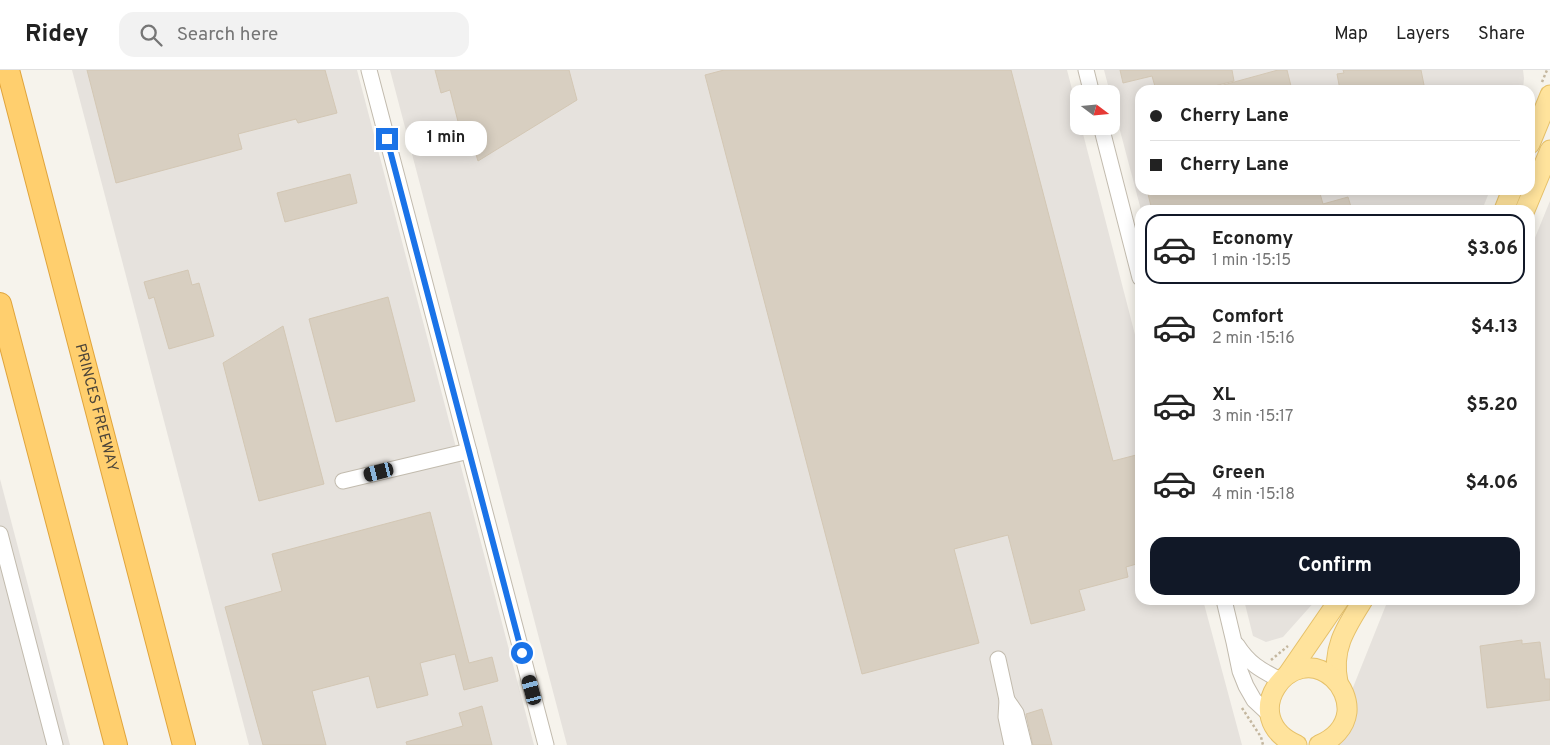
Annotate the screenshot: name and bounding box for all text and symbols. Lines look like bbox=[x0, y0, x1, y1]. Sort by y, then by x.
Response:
search box bbox=[119, 12, 469, 57]
text: Ridey bbox=[25, 20, 89, 50]
icon: search bbox=[137, 21, 165, 49]
text: Search here bbox=[177, 23, 278, 47]
text: Map bbox=[1334, 23, 1368, 46]
text: Layers bbox=[1396, 23, 1450, 46]
text: Share bbox=[1478, 23, 1525, 46]
north arrow bbox=[1070, 85, 1120, 135]
map controls bbox=[1070, 85, 1120, 135]
text: Cherry Lane bbox=[1180, 104, 1289, 128]
callout: 1 min bbox=[404, 122, 487, 156]
route end bbox=[376, 128, 398, 150]
text: 1 min bbox=[427, 128, 465, 148]
text: Cherry Lane bbox=[1180, 153, 1289, 177]
icon: car bbox=[1152, 227, 1197, 272]
text: Economy bbox=[1212, 227, 1293, 251]
text: $3.06 bbox=[1467, 237, 1518, 261]
text: 1 min · 15:15 bbox=[1212, 251, 1291, 271]
icon: car bbox=[1152, 305, 1197, 350]
text: Comfort bbox=[1212, 305, 1284, 329]
text: $4.13 bbox=[1471, 315, 1518, 339]
text: 2 min · 15:16 bbox=[1212, 329, 1295, 349]
street label: PRINCES FREEWAY bbox=[70, 342, 122, 474]
icon: car bbox=[1152, 383, 1197, 428]
text: XL bbox=[1212, 383, 1235, 407]
text: $5.20 bbox=[1466, 393, 1518, 417]
text: 3 min · 15:17 bbox=[1212, 407, 1293, 427]
car bbox=[362, 461, 395, 483]
icon: car bbox=[1152, 461, 1197, 506]
text: Green bbox=[1212, 461, 1265, 485]
text: $4.06 bbox=[1466, 471, 1518, 495]
text: 4 min · 15:18 bbox=[1212, 485, 1295, 505]
button: Confirm bbox=[1150, 537, 1520, 595]
route start bbox=[511, 642, 533, 664]
car bbox=[520, 674, 543, 706]

